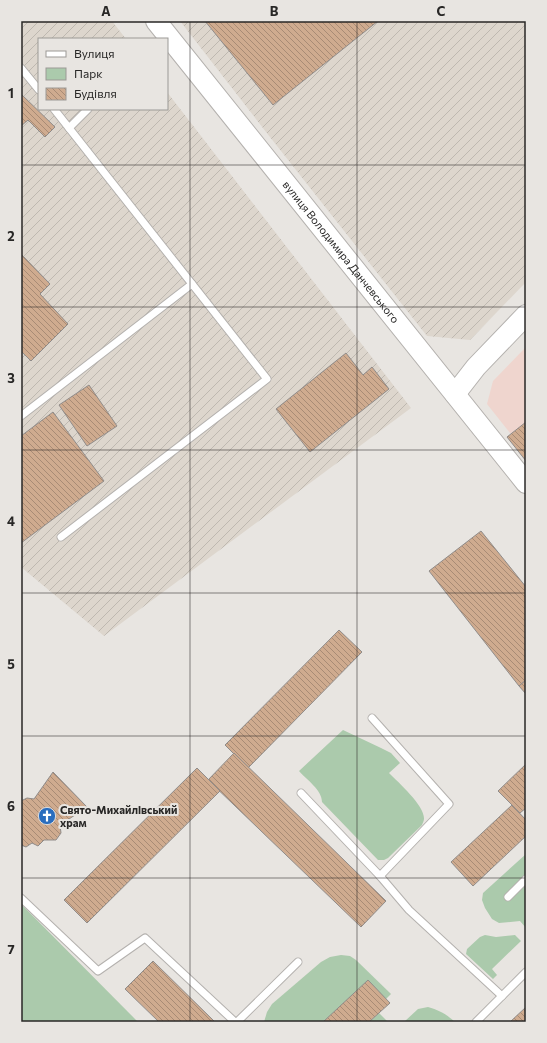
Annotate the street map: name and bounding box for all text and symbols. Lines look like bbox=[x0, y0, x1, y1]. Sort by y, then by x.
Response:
text: A bbox=[101, 3, 111, 19]
text: B bbox=[270, 3, 279, 19]
text: C bbox=[437, 3, 446, 19]
legend bbox=[38, 38, 168, 110]
text: Вулиця bbox=[74, 46, 115, 60]
text: Парк bbox=[74, 66, 103, 80]
text: 1 bbox=[8, 85, 14, 101]
text: Будівля bbox=[74, 86, 117, 100]
street label: вулиця Володимира Данчевського bbox=[281, 178, 403, 326]
text: 2 bbox=[7, 228, 15, 244]
text: 3 bbox=[7, 370, 15, 386]
text: 4 bbox=[7, 513, 15, 529]
text: 5 bbox=[7, 656, 15, 672]
text: 6 bbox=[7, 798, 15, 814]
place label: Свято-Михайлівський храм bbox=[60, 803, 177, 829]
church icon: Свято-Михайлівський храм bbox=[37, 806, 57, 826]
text: 7 bbox=[7, 941, 15, 957]

